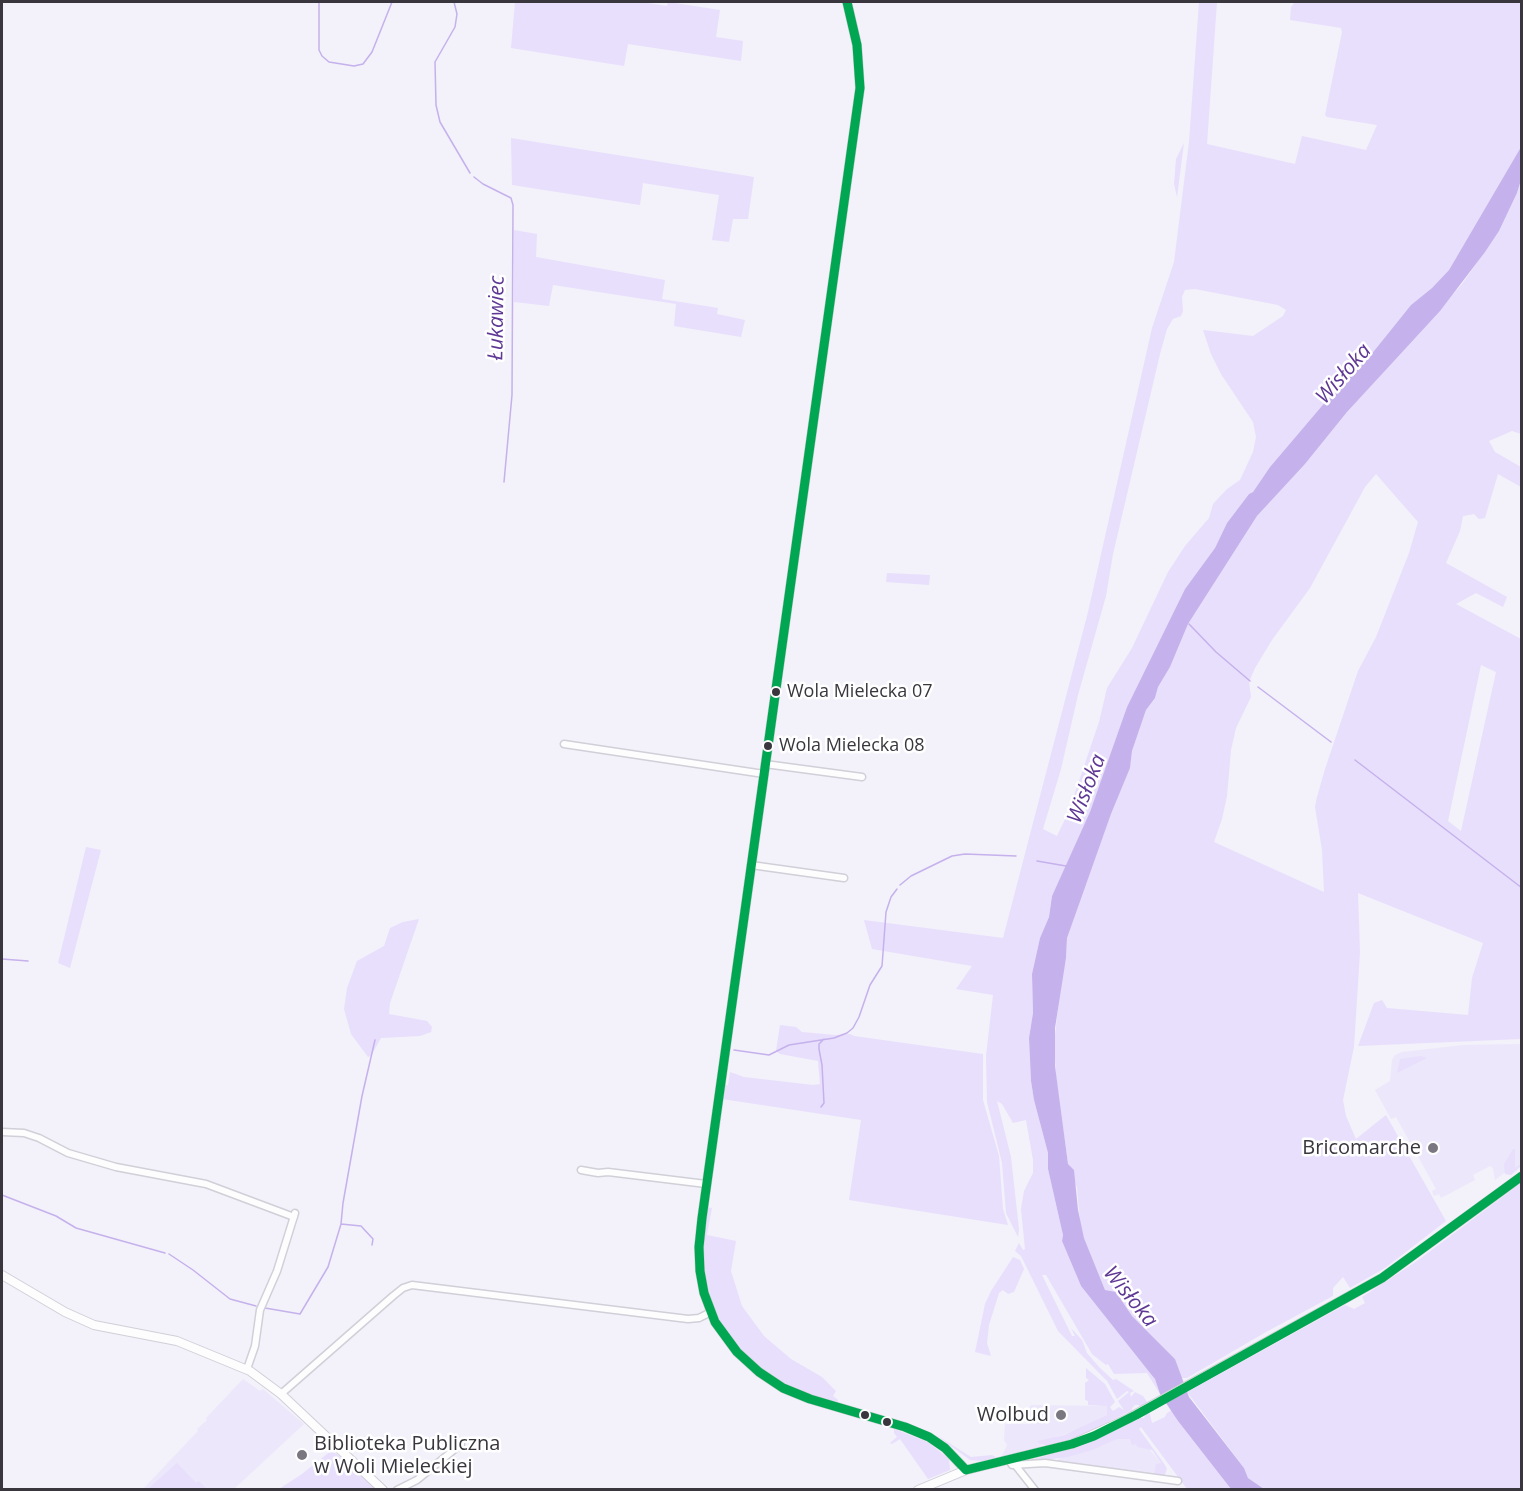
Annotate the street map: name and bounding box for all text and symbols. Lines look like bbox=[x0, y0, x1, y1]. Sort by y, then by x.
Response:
water label: Łukawiec bbox=[484, 275, 510, 361]
water label: Wisłoka bbox=[1311, 339, 1377, 409]
place label: Wola Mielecka 07 bbox=[787, 681, 933, 703]
marker: Wola Mielecka 07 bbox=[770, 686, 782, 698]
place label: Wola Mielecka 08 bbox=[779, 735, 925, 757]
marker: Wola Mielecka 08 bbox=[762, 740, 774, 752]
water label: Wisłoka bbox=[1062, 751, 1112, 827]
place label: Bricomarche bbox=[1302, 1136, 1421, 1160]
marker: Bricomarche bbox=[1426, 1141, 1440, 1155]
water label: Wisłoka bbox=[1098, 1261, 1162, 1333]
place label: Wolbud bbox=[977, 1403, 1049, 1427]
marker: Wolbud bbox=[1054, 1408, 1068, 1422]
unlabelled marker bbox=[859, 1409, 871, 1421]
unlabelled marker bbox=[881, 1416, 893, 1428]
place label: Biblioteka Publiczna w Woli Mieleckiej bbox=[314, 1432, 500, 1479]
marker: Biblioteka Publiczna w Woli Mieleckiej bbox=[295, 1448, 309, 1462]

